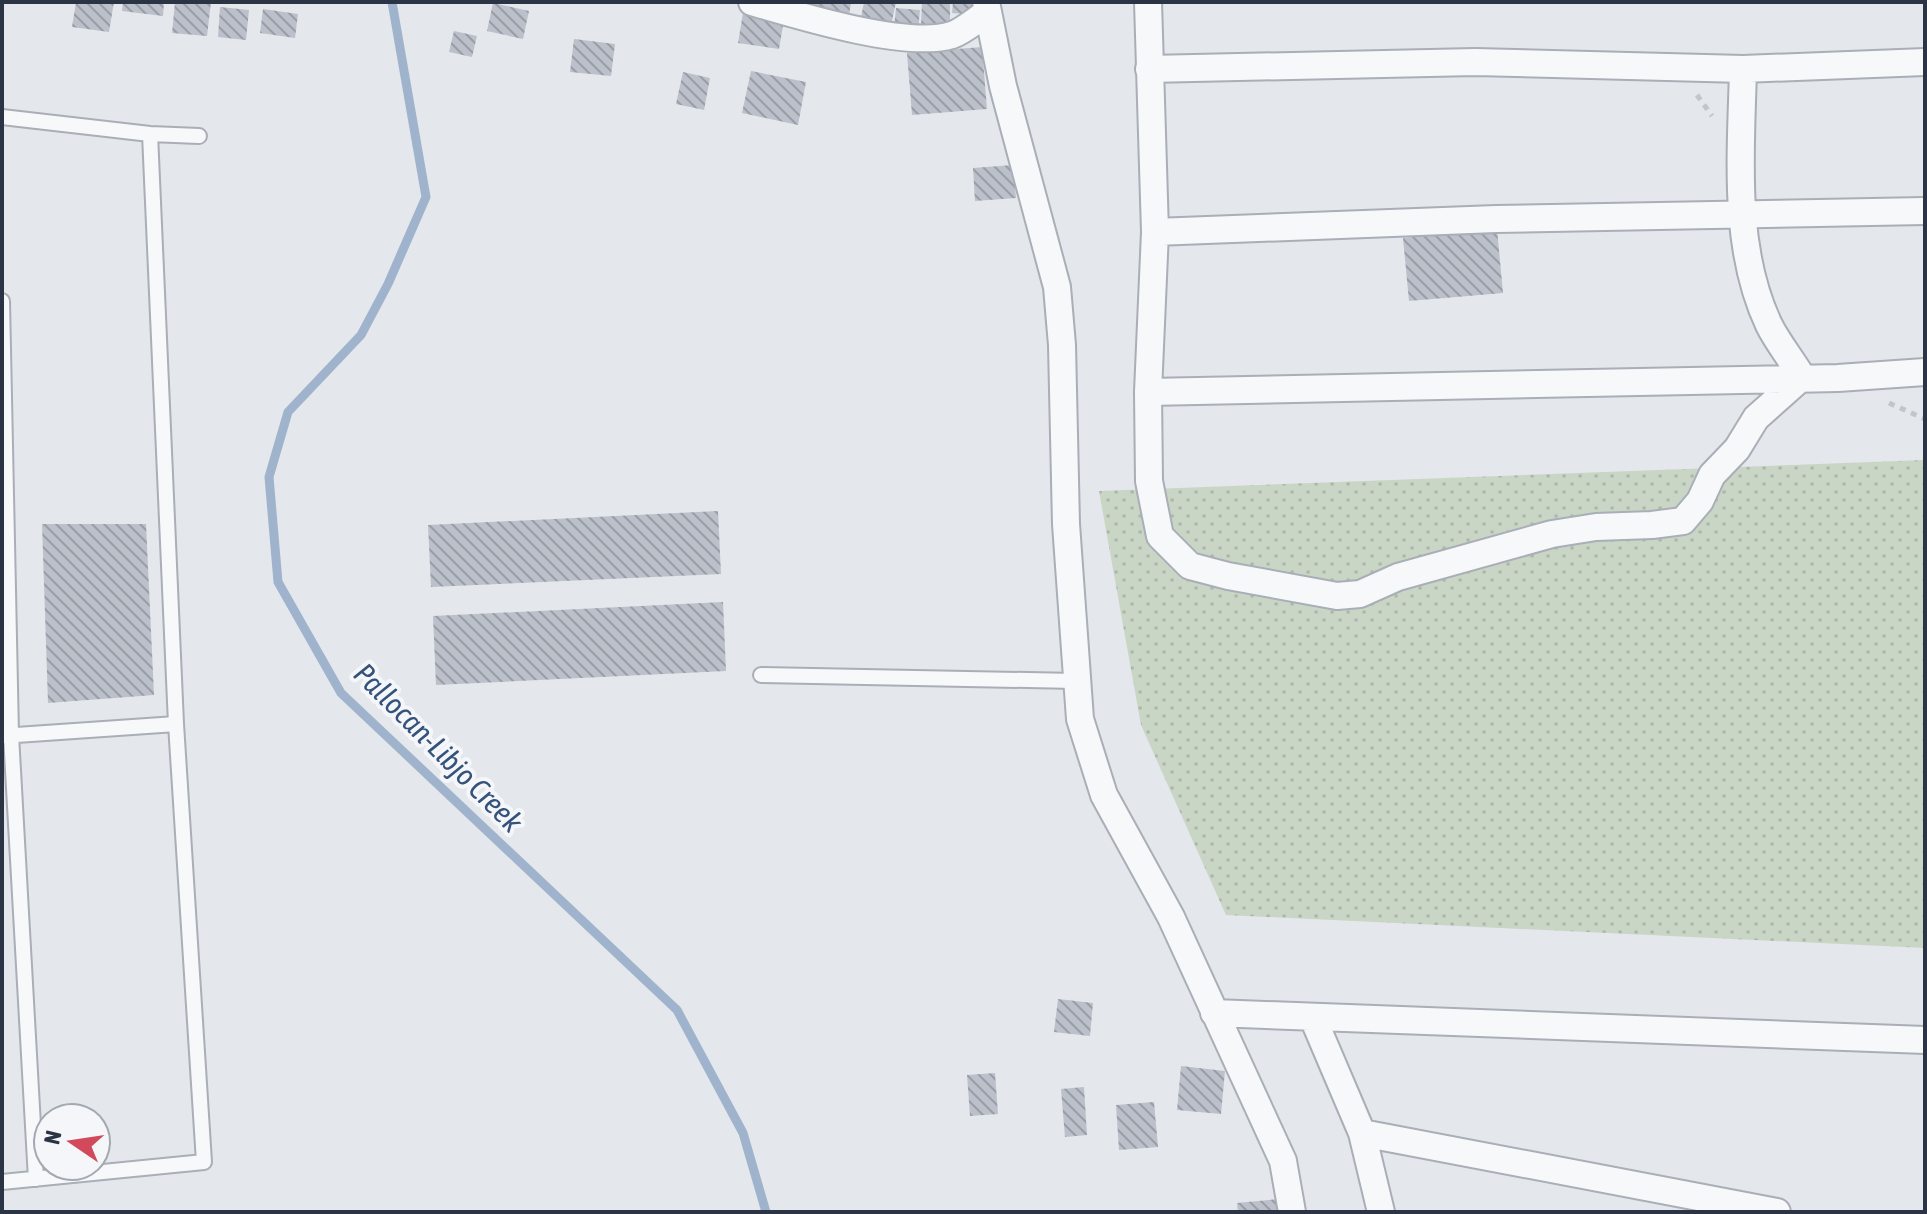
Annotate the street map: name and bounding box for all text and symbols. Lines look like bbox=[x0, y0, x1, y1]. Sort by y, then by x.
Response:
water label: Pallocan-Libjo Creek bbox=[347, 656, 531, 839]
north arrow bbox=[32, 1102, 112, 1182]
text: N bbox=[38, 1128, 67, 1147]

